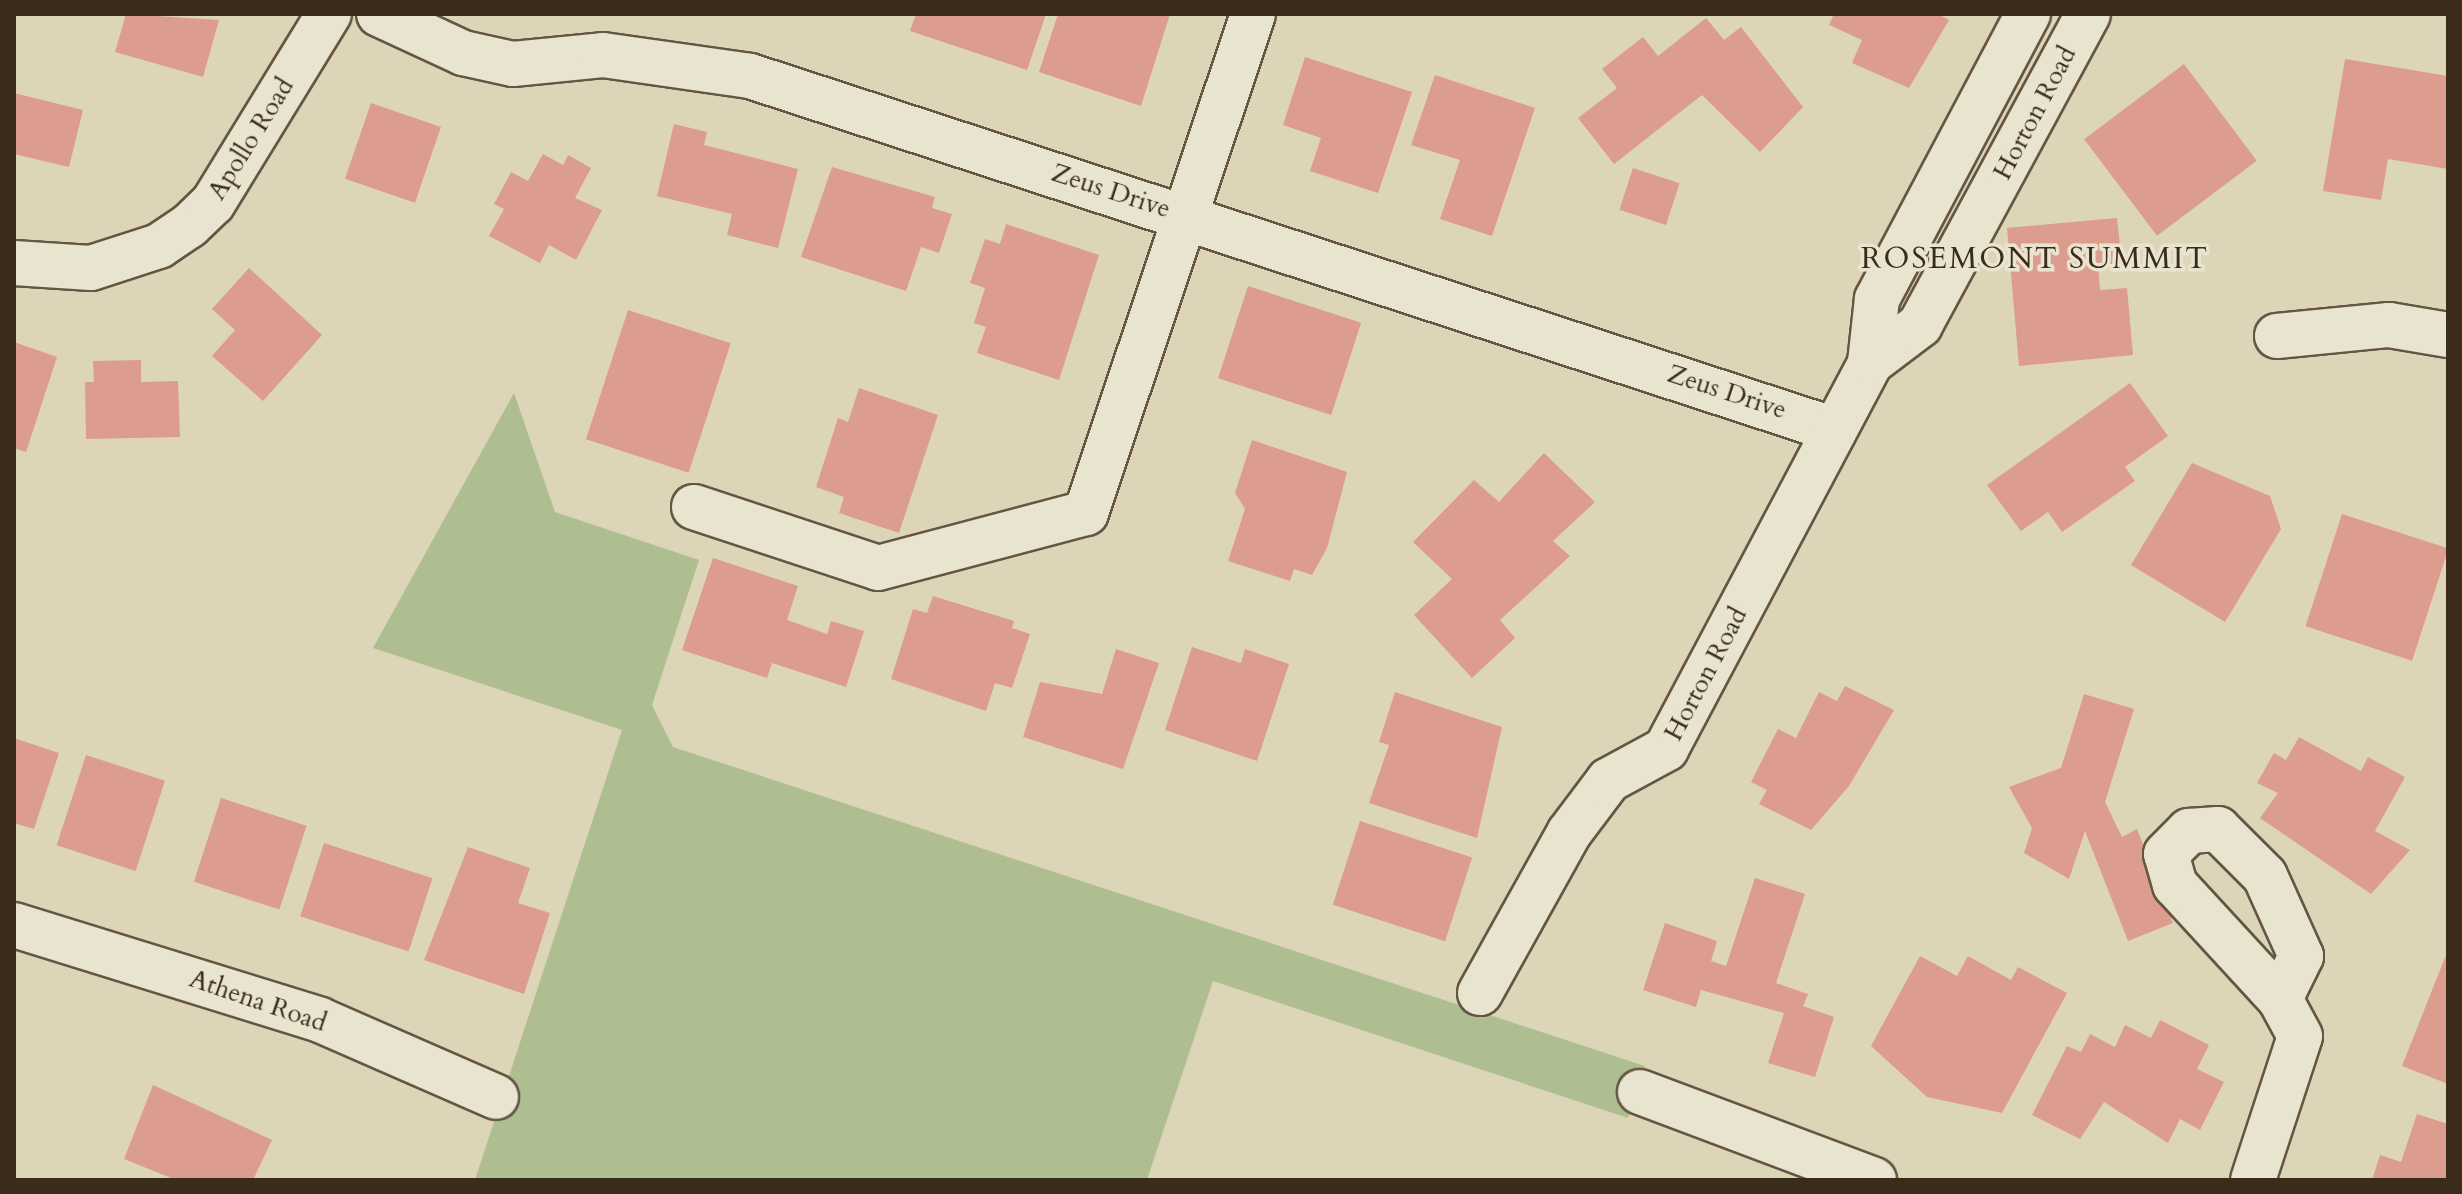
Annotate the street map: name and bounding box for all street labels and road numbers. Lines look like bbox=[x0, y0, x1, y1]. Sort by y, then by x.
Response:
street label: Horton Road bbox=[1987, 41, 2083, 185]
street label: Apollo Road bbox=[201, 72, 301, 206]
street label: Zeus Drive bbox=[1048, 157, 1174, 225]
street label: Zeus Drive bbox=[1664, 358, 1790, 426]
street label: Horton Road bbox=[1658, 602, 1754, 746]
street label: Athena Road bbox=[185, 963, 331, 1039]

